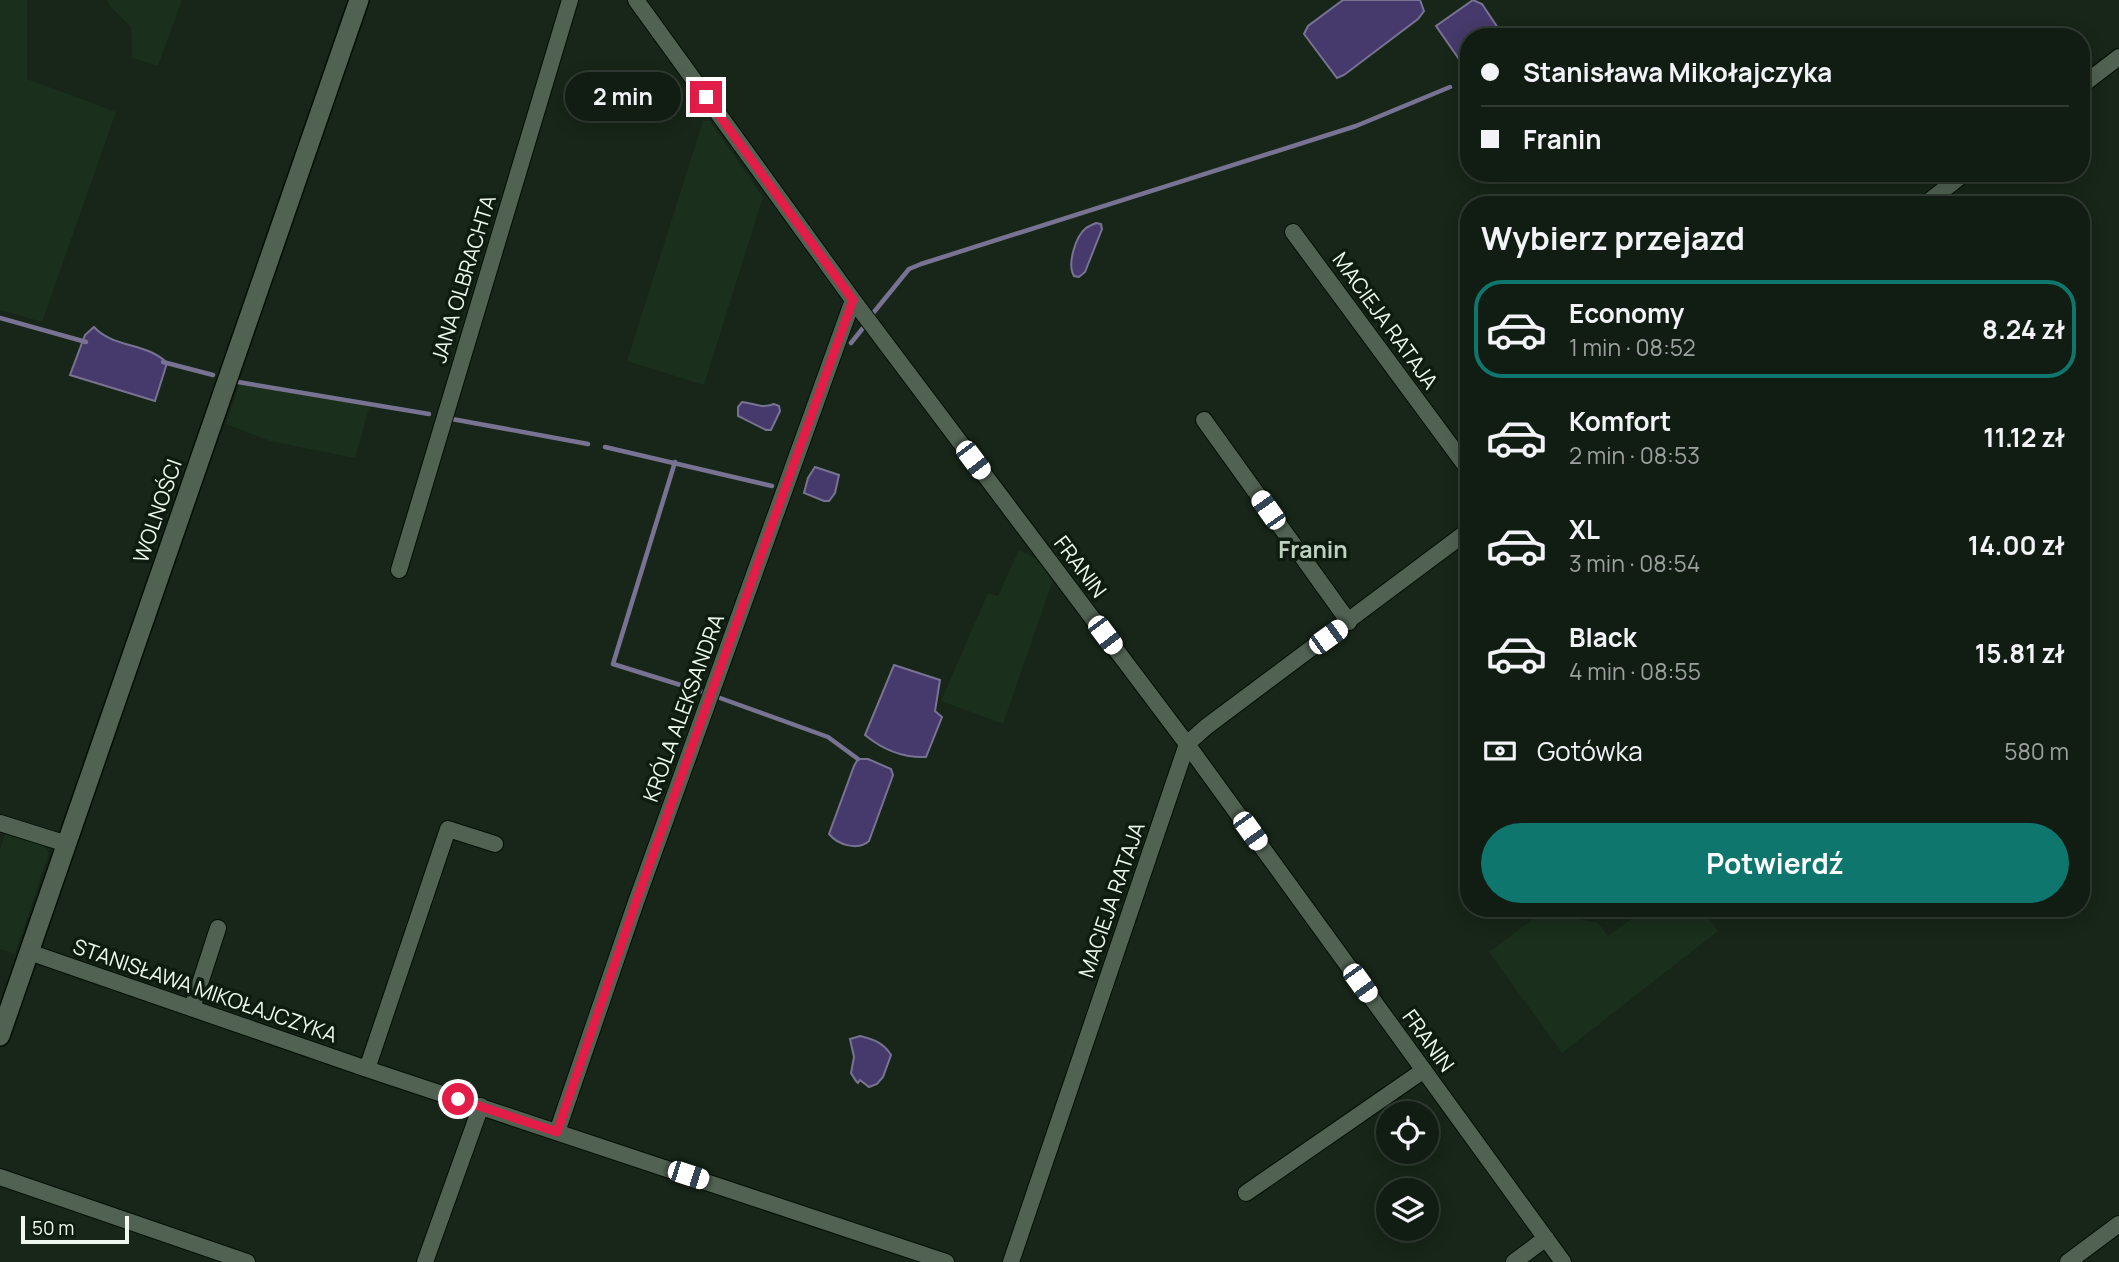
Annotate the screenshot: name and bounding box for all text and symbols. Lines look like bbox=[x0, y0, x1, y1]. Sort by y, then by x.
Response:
text: Stanisława Mikołajczyka bbox=[1523, 54, 1832, 90]
callout: 2 min bbox=[566, 72, 682, 122]
text: 2 min bbox=[593, 80, 653, 112]
route end bbox=[690, 81, 722, 113]
text: Franin bbox=[1523, 121, 1601, 157]
street label: JANA OLBRACHTA bbox=[424, 191, 502, 366]
text: Wybierz przejazd bbox=[1481, 216, 1745, 260]
street label: MACIEJA RATAJA bbox=[1327, 246, 1445, 394]
text: Economy bbox=[1569, 295, 1684, 331]
icon: car bbox=[1485, 298, 1548, 361]
text: 8.24 zł bbox=[1982, 311, 2065, 347]
text: 1 min · 08:52 bbox=[1569, 331, 1696, 363]
text: Komfort bbox=[1569, 403, 1671, 439]
icon: car bbox=[1485, 406, 1548, 469]
text: 11.12 zł bbox=[1983, 419, 2065, 455]
car bbox=[952, 437, 995, 483]
text: 2 min · 08:53 bbox=[1569, 439, 1700, 471]
street label: WOLNOŚCI bbox=[126, 455, 188, 566]
car bbox=[1248, 487, 1289, 533]
text: XL bbox=[1569, 511, 1600, 547]
icon: car bbox=[1485, 514, 1548, 577]
text: 14.00 zł bbox=[1968, 527, 2065, 563]
street label: FRANIN bbox=[1048, 530, 1113, 603]
district label: Franin bbox=[1278, 533, 1348, 565]
text: 3 min · 08:54 bbox=[1569, 547, 1700, 579]
street label: KRÓLA ALEKSANDRA bbox=[636, 610, 730, 806]
car bbox=[1084, 612, 1127, 658]
car bbox=[1305, 616, 1352, 658]
text: Black bbox=[1569, 619, 1637, 655]
icon: car bbox=[1485, 622, 1548, 685]
text: 15.81 zł bbox=[1975, 635, 2065, 671]
text: 4 min · 08:55 bbox=[1569, 655, 1701, 687]
icon: cash bbox=[1481, 732, 1519, 770]
text: Gotówka bbox=[1537, 733, 1643, 769]
text: 580 m bbox=[2004, 735, 2069, 767]
car bbox=[1230, 808, 1271, 854]
street label: MACIEJA RATAJA bbox=[1071, 818, 1151, 981]
button: Potwierdź bbox=[1481, 823, 2069, 903]
street label: STANISŁAWA MIKOŁAJCZYKA bbox=[69, 932, 341, 1048]
car bbox=[1340, 960, 1381, 1006]
street label: FRANIN bbox=[1397, 1004, 1461, 1077]
route start bbox=[442, 1083, 474, 1115]
map controls bbox=[1376, 1101, 1439, 1241]
button: locate bbox=[1376, 1101, 1439, 1164]
car bbox=[665, 1159, 712, 1191]
button: layers bbox=[1376, 1178, 1439, 1241]
scale bar bbox=[21, 1213, 130, 1245]
text: 50 m bbox=[32, 1215, 74, 1241]

